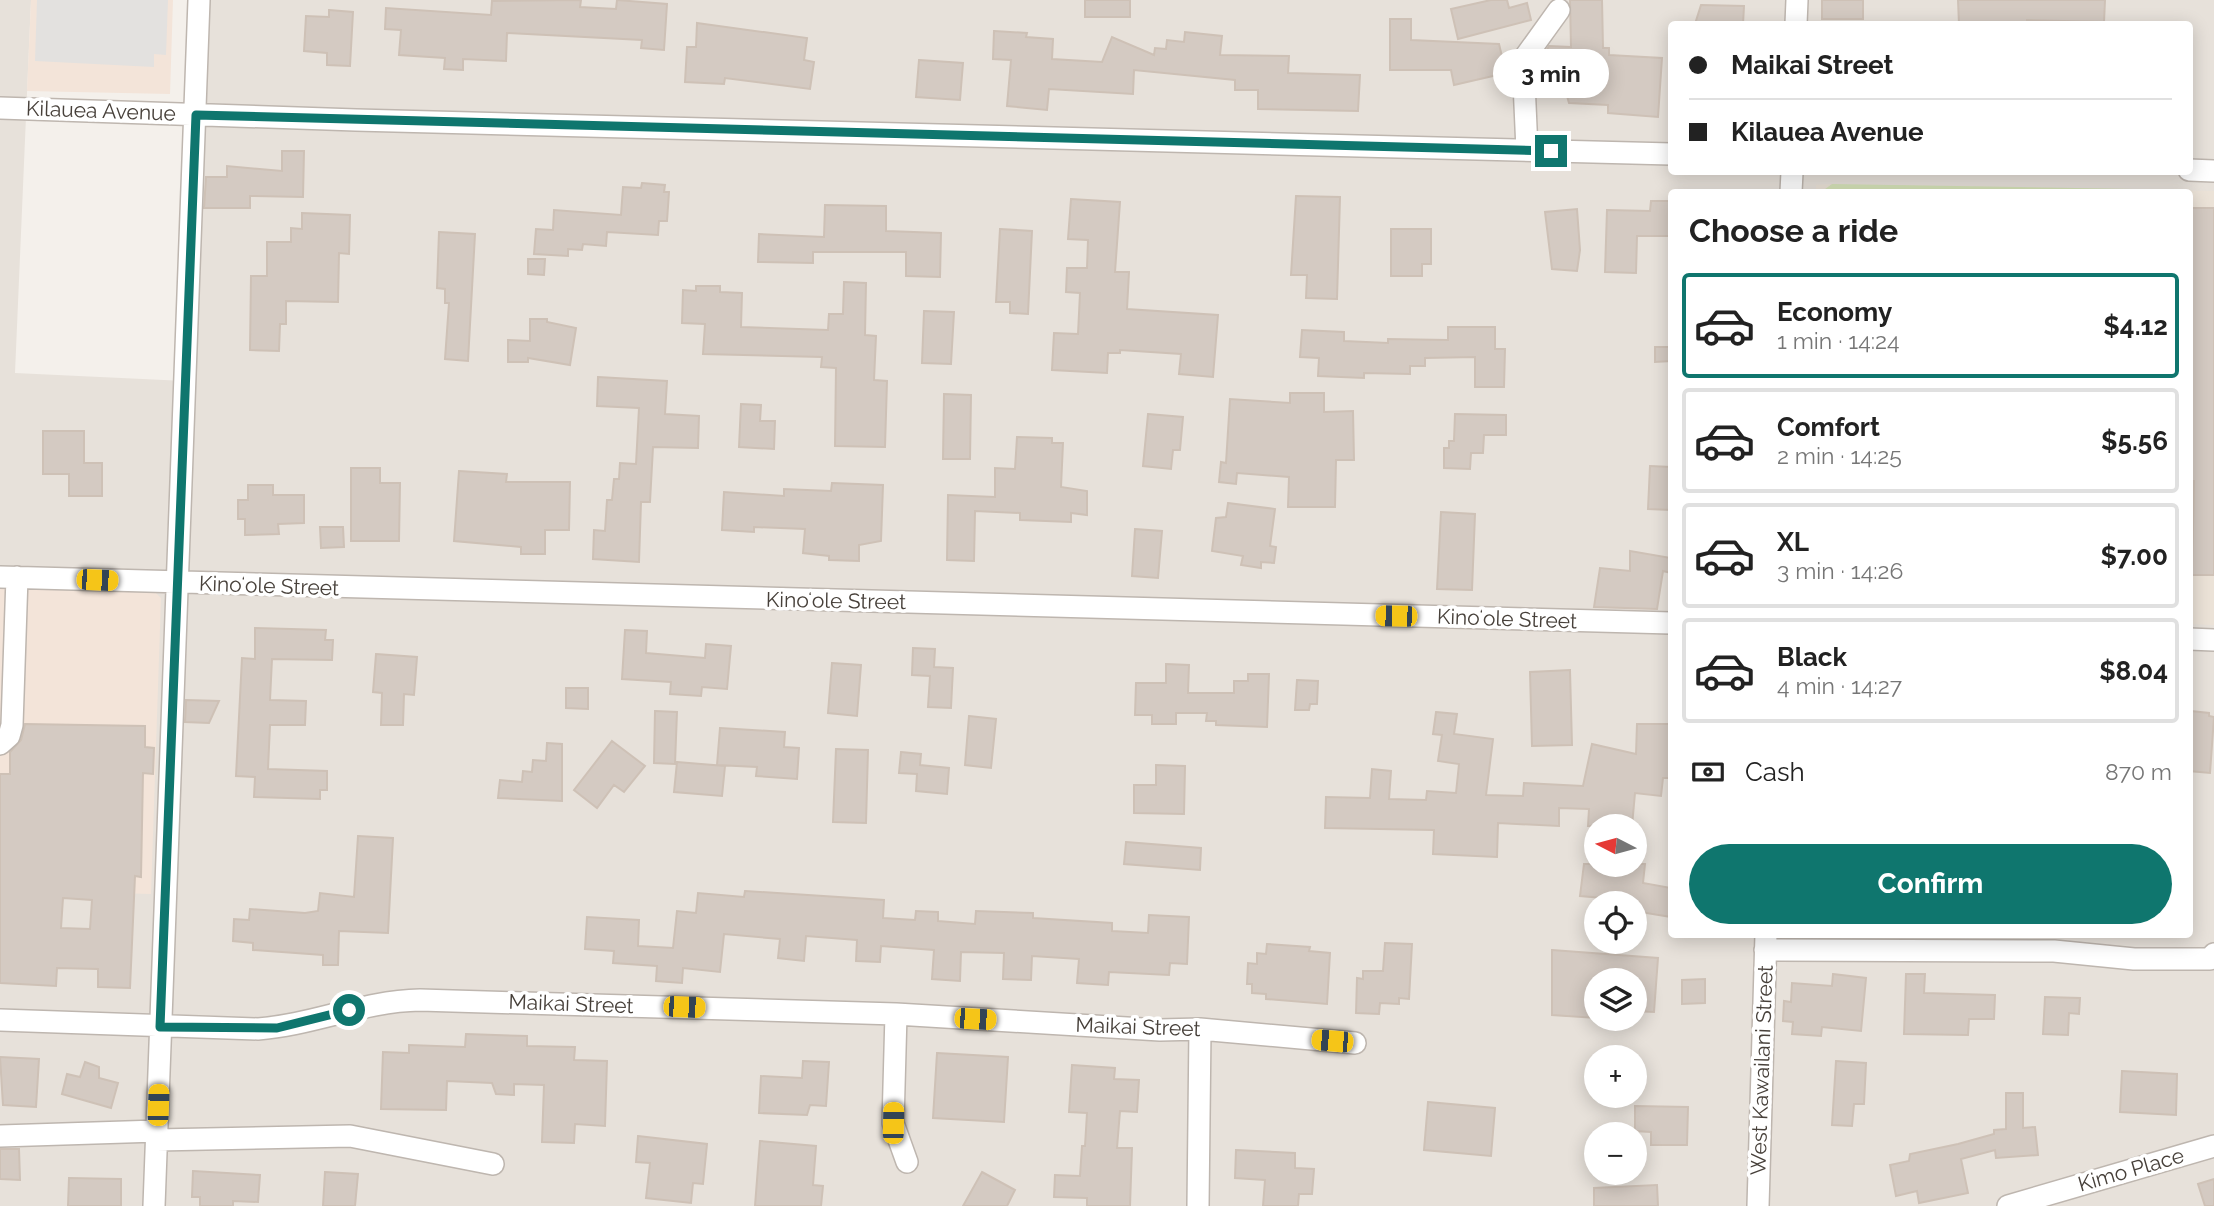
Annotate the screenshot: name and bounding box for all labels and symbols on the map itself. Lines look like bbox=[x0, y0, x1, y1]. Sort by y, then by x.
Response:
callout: 3 min bbox=[1493, 50, 1609, 99]
street label: Kilauea Avenue bbox=[26, 95, 176, 126]
route end bbox=[1535, 135, 1567, 167]
car bbox=[76, 569, 119, 591]
street label: Kinoʻole Street bbox=[199, 571, 339, 600]
street label: Kinoʻole Street bbox=[766, 587, 906, 614]
street label: Kinoʻole Street bbox=[1437, 604, 1577, 633]
car bbox=[1375, 605, 1418, 627]
north arrow bbox=[1584, 814, 1647, 877]
street label: West Kawailani Street bbox=[1745, 964, 1778, 1176]
street label: Maikai Street bbox=[508, 989, 634, 1018]
route start bbox=[333, 994, 365, 1026]
car bbox=[663, 996, 706, 1018]
car bbox=[954, 1007, 997, 1031]
street label: Maikai Street bbox=[1075, 1012, 1201, 1041]
car bbox=[1311, 1029, 1354, 1053]
car bbox=[147, 1084, 170, 1126]
car bbox=[883, 1102, 904, 1144]
street label: Kimo Place bbox=[2075, 1142, 2187, 1197]

